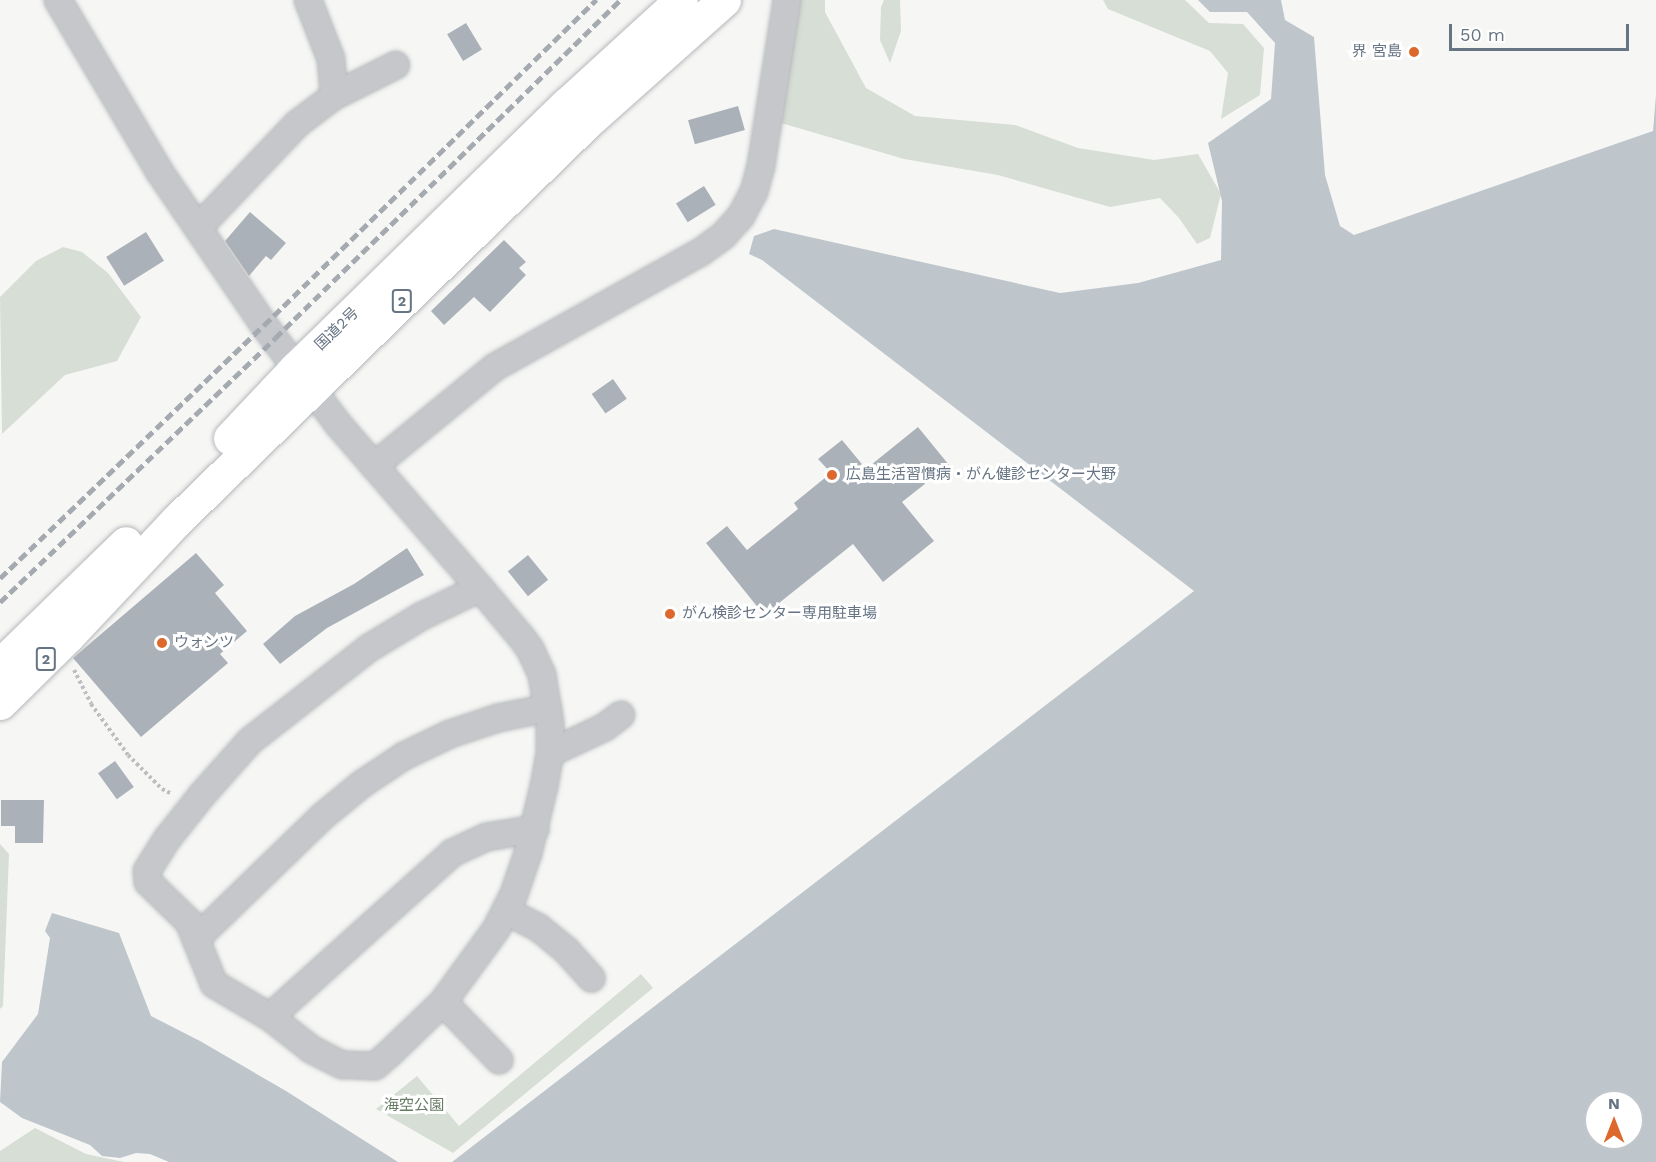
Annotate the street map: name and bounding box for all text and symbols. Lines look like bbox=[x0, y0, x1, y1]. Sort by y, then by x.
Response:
scale bar bbox=[1452, 12, 1632, 50]
text: 50 m bbox=[1460, 24, 1505, 45]
place label: 界 宮島 bbox=[1352, 43, 1402, 61]
marker: 界 宮島 bbox=[1407, 45, 1421, 59]
road number: 2 bbox=[392, 290, 412, 312]
street label: 国道2号 bbox=[311, 304, 363, 354]
marker: 広島生活習慣病・がん健診センター大野 bbox=[823, 466, 841, 484]
place label: 広島生活習慣病・がん健診センター大野 bbox=[846, 466, 1116, 484]
place label: がん検診センター専用駐車場 bbox=[682, 605, 877, 623]
marker: がん検診センター専用駐車場 bbox=[663, 607, 677, 621]
place label: ウォンツ bbox=[174, 634, 234, 652]
marker: ウォンツ bbox=[155, 636, 169, 650]
road number: 2 bbox=[36, 648, 57, 670]
north arrow bbox=[1584, 1090, 1644, 1150]
text: N bbox=[1608, 1094, 1620, 1113]
park label: 海空公園 bbox=[384, 1097, 444, 1115]

